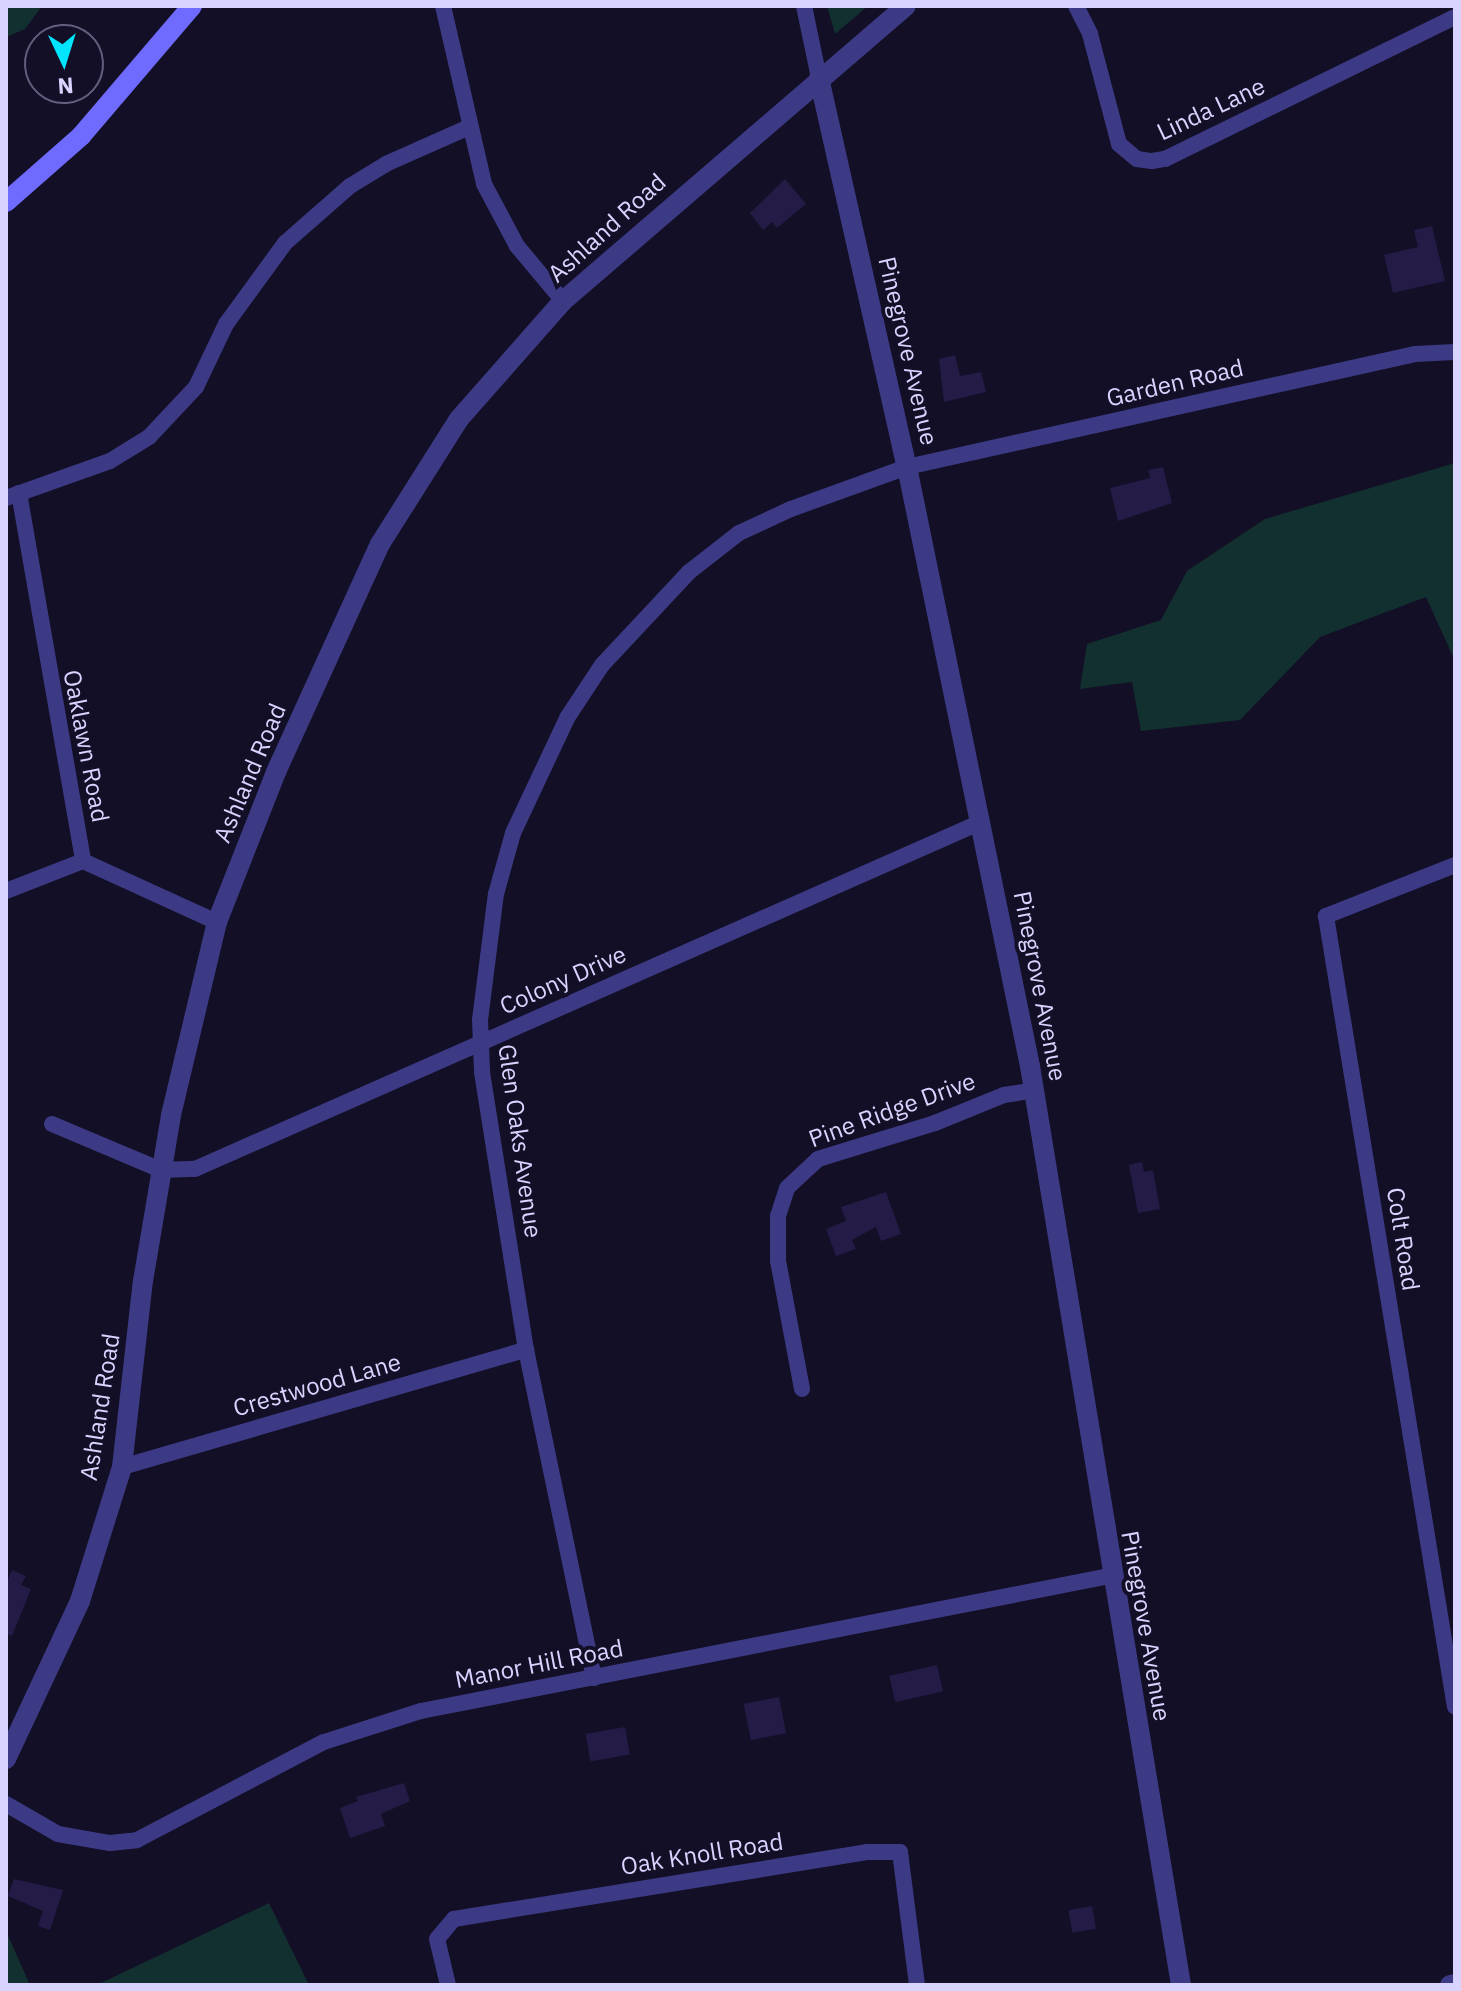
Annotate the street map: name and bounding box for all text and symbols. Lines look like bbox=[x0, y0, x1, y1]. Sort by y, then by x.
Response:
north arrow bbox=[24, 24, 104, 104]
text: N bbox=[57, 71, 75, 101]
street label: Linda Lane bbox=[1152, 72, 1270, 146]
street label: Ashland Road bbox=[542, 168, 672, 288]
street label: Pinegrove Avenue bbox=[872, 254, 944, 448]
street label: Garden Road bbox=[1104, 353, 1246, 413]
street label: Oaklawn Road bbox=[57, 667, 115, 825]
street label: Ashland Road bbox=[208, 699, 292, 847]
street label: Pinegrove Avenue bbox=[1007, 889, 1073, 1083]
street label: Colony Drive bbox=[495, 939, 631, 1021]
street label: Glen Oaks Avenue bbox=[492, 1042, 548, 1240]
street label: Pine Ridge Drive bbox=[805, 1066, 979, 1154]
street label: Colt Road bbox=[1381, 1185, 1425, 1293]
street label: Ashland Road bbox=[74, 1331, 126, 1483]
street label: Crestwood Lane bbox=[230, 1347, 404, 1423]
street label: Pinegrove Avenue bbox=[1115, 1529, 1177, 1723]
street label: Manor Hill Road bbox=[453, 1634, 625, 1694]
street label: Oak Knoll Road bbox=[619, 1827, 785, 1881]

